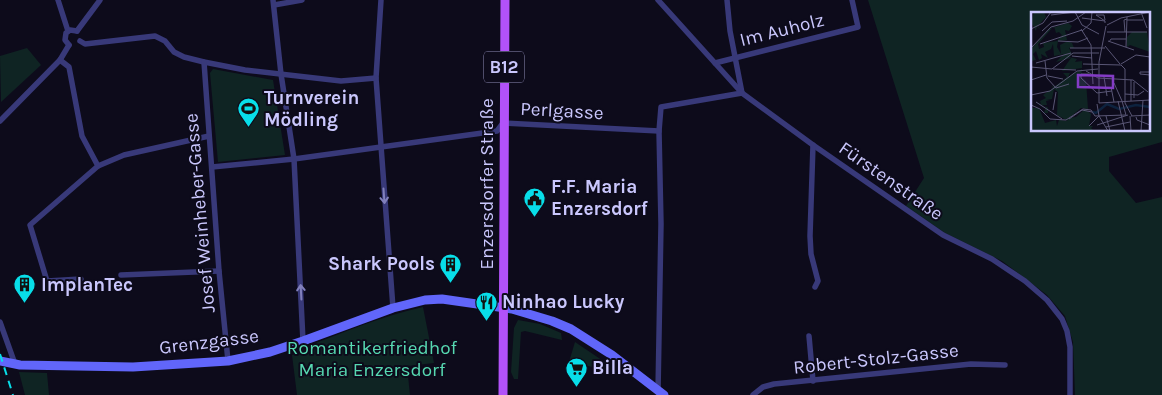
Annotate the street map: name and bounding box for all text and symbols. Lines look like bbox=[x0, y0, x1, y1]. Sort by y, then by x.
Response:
street label: Im Auholz bbox=[738, 9, 826, 51]
inset map bbox=[1031, 12, 1150, 131]
road number: B12 bbox=[484, 52, 524, 82]
place label: Turnverein Mödling bbox=[264, 87, 359, 131]
sports icon: Turnverein Mödling bbox=[236, 97, 260, 128]
street label: Enzersdorfer Straße bbox=[476, 98, 498, 270]
street label: Perlgasse bbox=[520, 98, 604, 124]
street label: Josef Weinheber-Gasse bbox=[180, 112, 220, 314]
street label: Fürstenstraße bbox=[835, 137, 947, 225]
place label: F.F. Maria Enzersdorf bbox=[551, 176, 649, 220]
public building icon: F.F. Maria Enzersdorf bbox=[523, 186, 547, 217]
one-way arrow bbox=[380, 187, 389, 203]
building icon: Shark Pools bbox=[439, 252, 463, 283]
place label: Shark Pools bbox=[328, 253, 435, 275]
building icon: ImplanTec bbox=[13, 273, 37, 304]
place label: ImplanTec bbox=[41, 274, 133, 296]
one-way arrow bbox=[296, 285, 305, 301]
restaurant icon: Ninhao Lucky bbox=[474, 290, 498, 321]
place label: Ninhao Lucky bbox=[502, 291, 625, 313]
street label: Grenzgasse bbox=[158, 325, 260, 359]
park label: Romantikerfriedhof Maria Enzersdorf bbox=[287, 337, 458, 381]
street label: Robert-Stolz-Gasse bbox=[792, 339, 960, 379]
supermarket icon: Billa bbox=[564, 356, 588, 387]
place label: Billa bbox=[592, 357, 633, 379]

